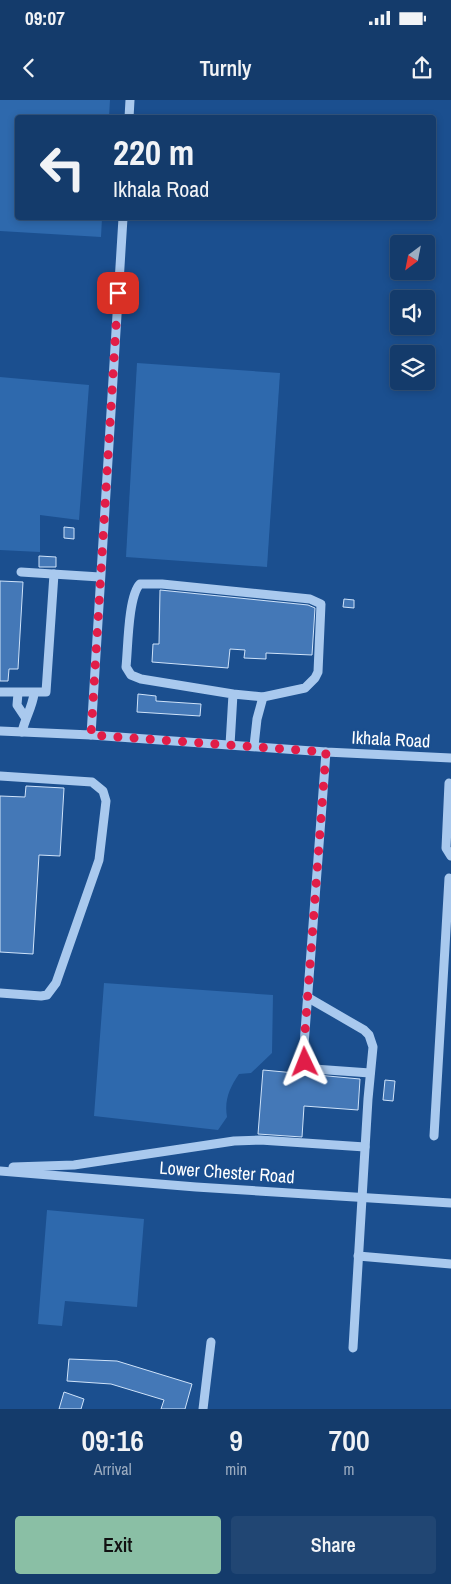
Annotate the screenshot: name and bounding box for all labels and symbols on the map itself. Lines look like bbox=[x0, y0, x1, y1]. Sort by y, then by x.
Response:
north arrow bbox=[390, 235, 435, 280]
pin bbox=[97, 272, 139, 314]
street label: Ikhala Road bbox=[351, 724, 431, 754]
position arrow bbox=[278, 1035, 330, 1087]
street label: Lower Chester Road bbox=[159, 1155, 295, 1189]

